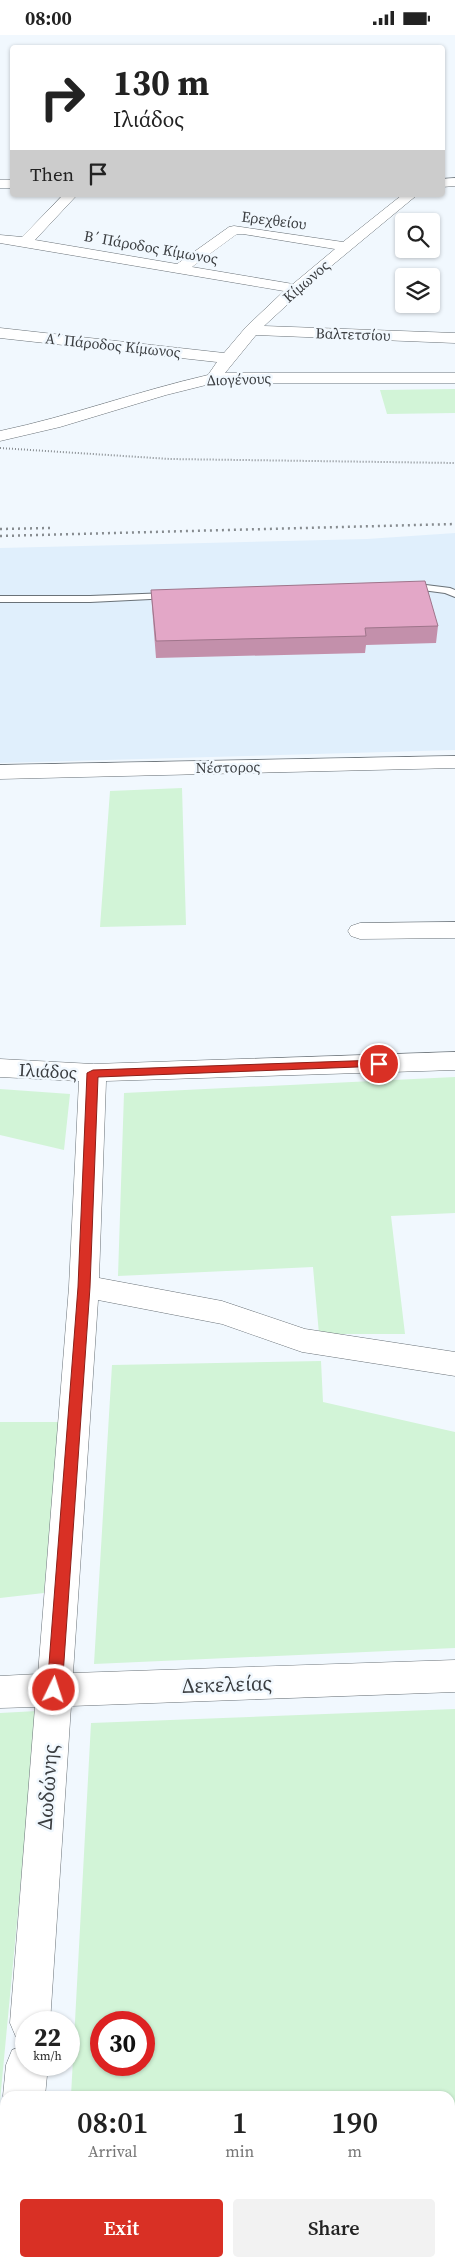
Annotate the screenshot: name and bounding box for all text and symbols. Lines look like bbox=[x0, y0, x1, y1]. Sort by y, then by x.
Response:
text: 08:00 bbox=[25, 5, 72, 31]
text: 130 m bbox=[113, 59, 209, 107]
icon: right bbox=[30, 65, 95, 130]
text: Ιλιάδος bbox=[113, 104, 184, 134]
icon: arrive bbox=[84, 160, 112, 188]
text: Then bbox=[30, 161, 74, 187]
street label: Ερεχθείου bbox=[240, 206, 308, 234]
map controls bbox=[395, 213, 440, 313]
button: search bbox=[395, 213, 440, 258]
street label: Β΄ Πάροδος Κίμωνος bbox=[82, 225, 220, 269]
street label: Κίμωνος bbox=[278, 255, 334, 307]
button: layers bbox=[395, 268, 440, 313]
street label: Βαλτετσίου bbox=[315, 322, 391, 346]
street label: Α΄ Πάροδος Κίμωνος bbox=[44, 327, 182, 363]
street label: Διογένους bbox=[206, 367, 272, 391]
street label: Νέστορος bbox=[195, 756, 261, 778]
pin bbox=[358, 1043, 400, 1085]
icon: arrive bbox=[365, 1050, 393, 1078]
street label: Ιλιάδος bbox=[18, 1057, 78, 1085]
position arrow bbox=[27, 1663, 79, 1715]
street label: Δεκελείας bbox=[181, 1668, 273, 1700]
street label: Δωδώνης bbox=[30, 1743, 64, 1831]
speed limit sign: 30 bbox=[90, 2011, 155, 2076]
text: 22 bbox=[34, 2020, 61, 2054]
text: km/h bbox=[33, 2048, 62, 2064]
text: 08:01 bbox=[77, 2102, 148, 2143]
text: 1 bbox=[232, 2102, 248, 2143]
text: 190 bbox=[331, 2102, 378, 2143]
text: Arrival bbox=[88, 2140, 137, 2162]
text: min bbox=[225, 2140, 254, 2162]
text: m bbox=[347, 2140, 362, 2162]
button: Exit bbox=[20, 2199, 223, 2257]
button: Share bbox=[233, 2199, 435, 2257]

